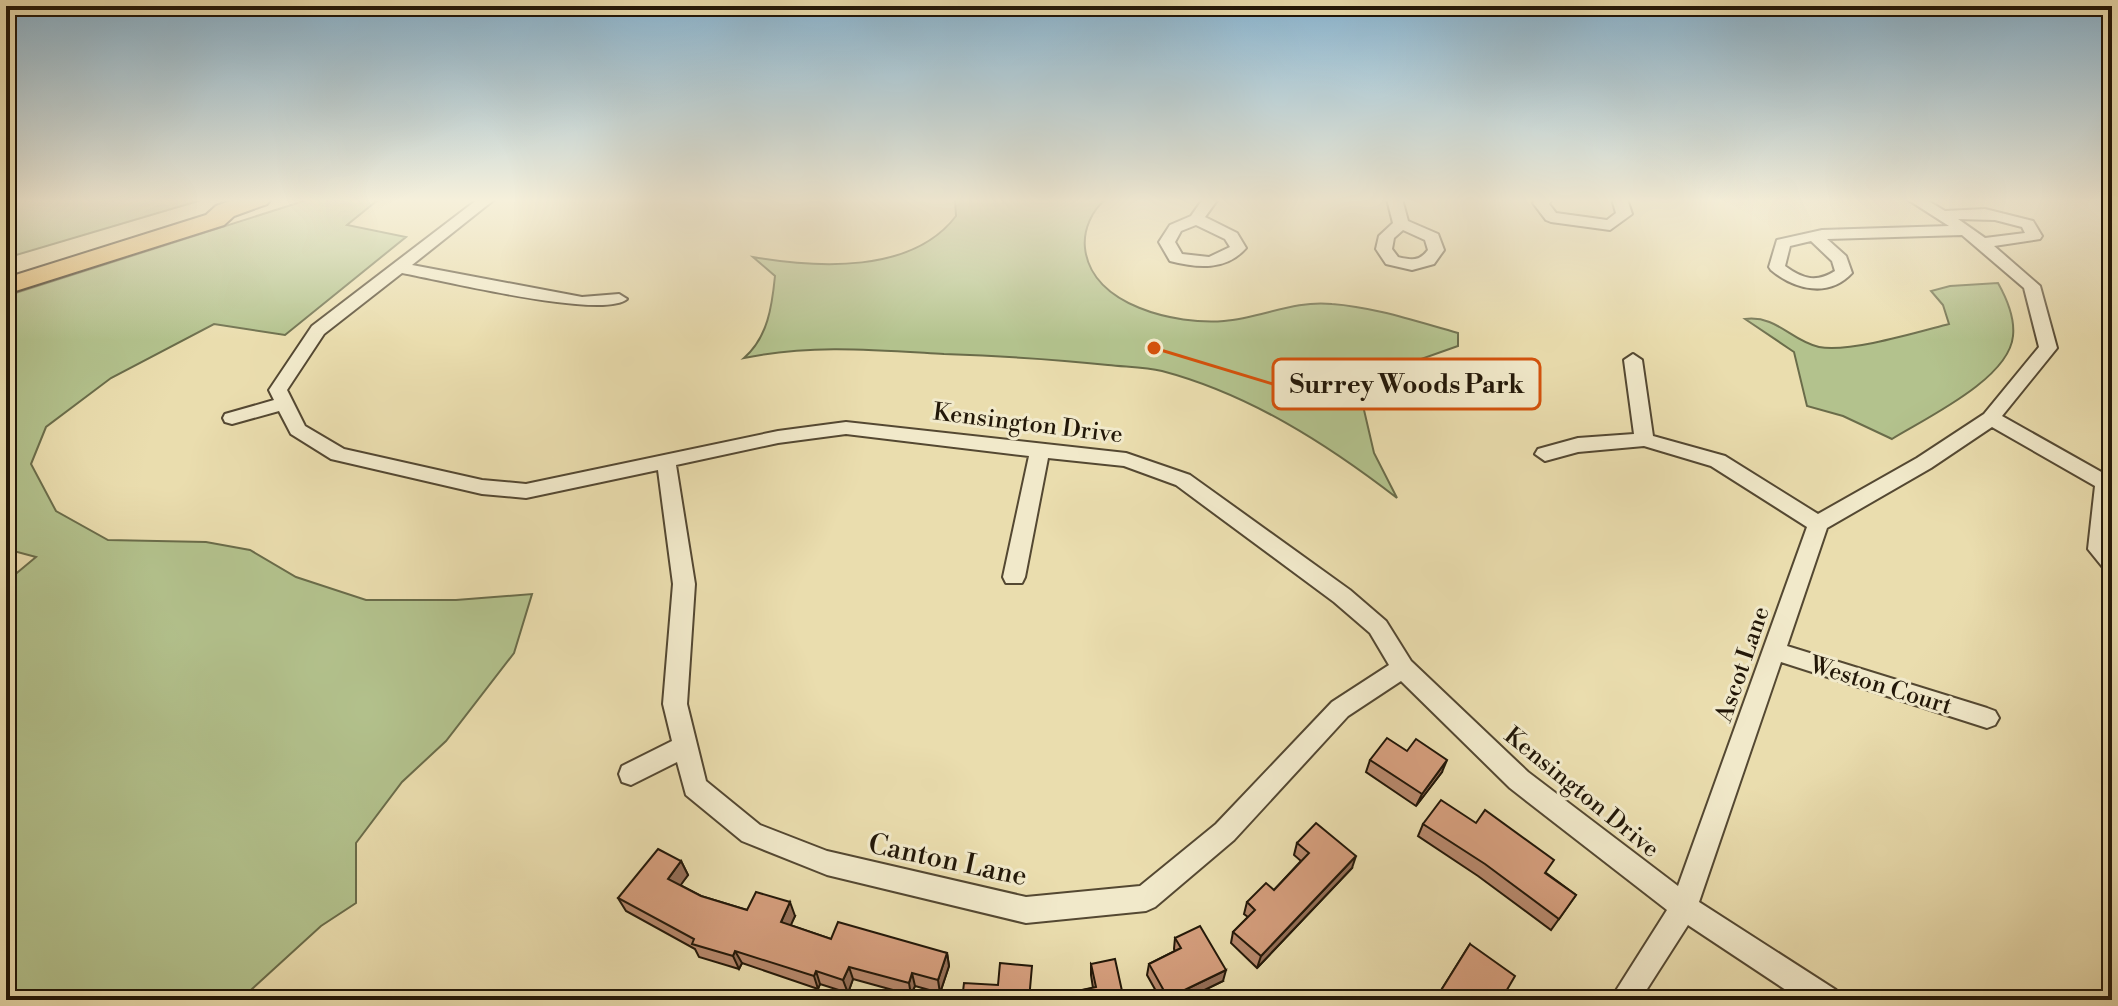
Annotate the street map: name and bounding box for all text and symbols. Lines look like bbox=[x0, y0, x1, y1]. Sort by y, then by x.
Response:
callout: Surrey Woods Park bbox=[1273, 359, 1540, 409]
text: Surrey Woods Park bbox=[1290, 369, 1525, 401]
street label: Kensington Drive bbox=[931, 397, 1125, 451]
street label: Ascot Lane bbox=[1709, 603, 1777, 727]
street label: Weston Court bbox=[1805, 650, 1956, 722]
street label: Kensington Drive bbox=[1498, 721, 1665, 865]
street label: Canton Lane bbox=[865, 827, 1030, 894]

